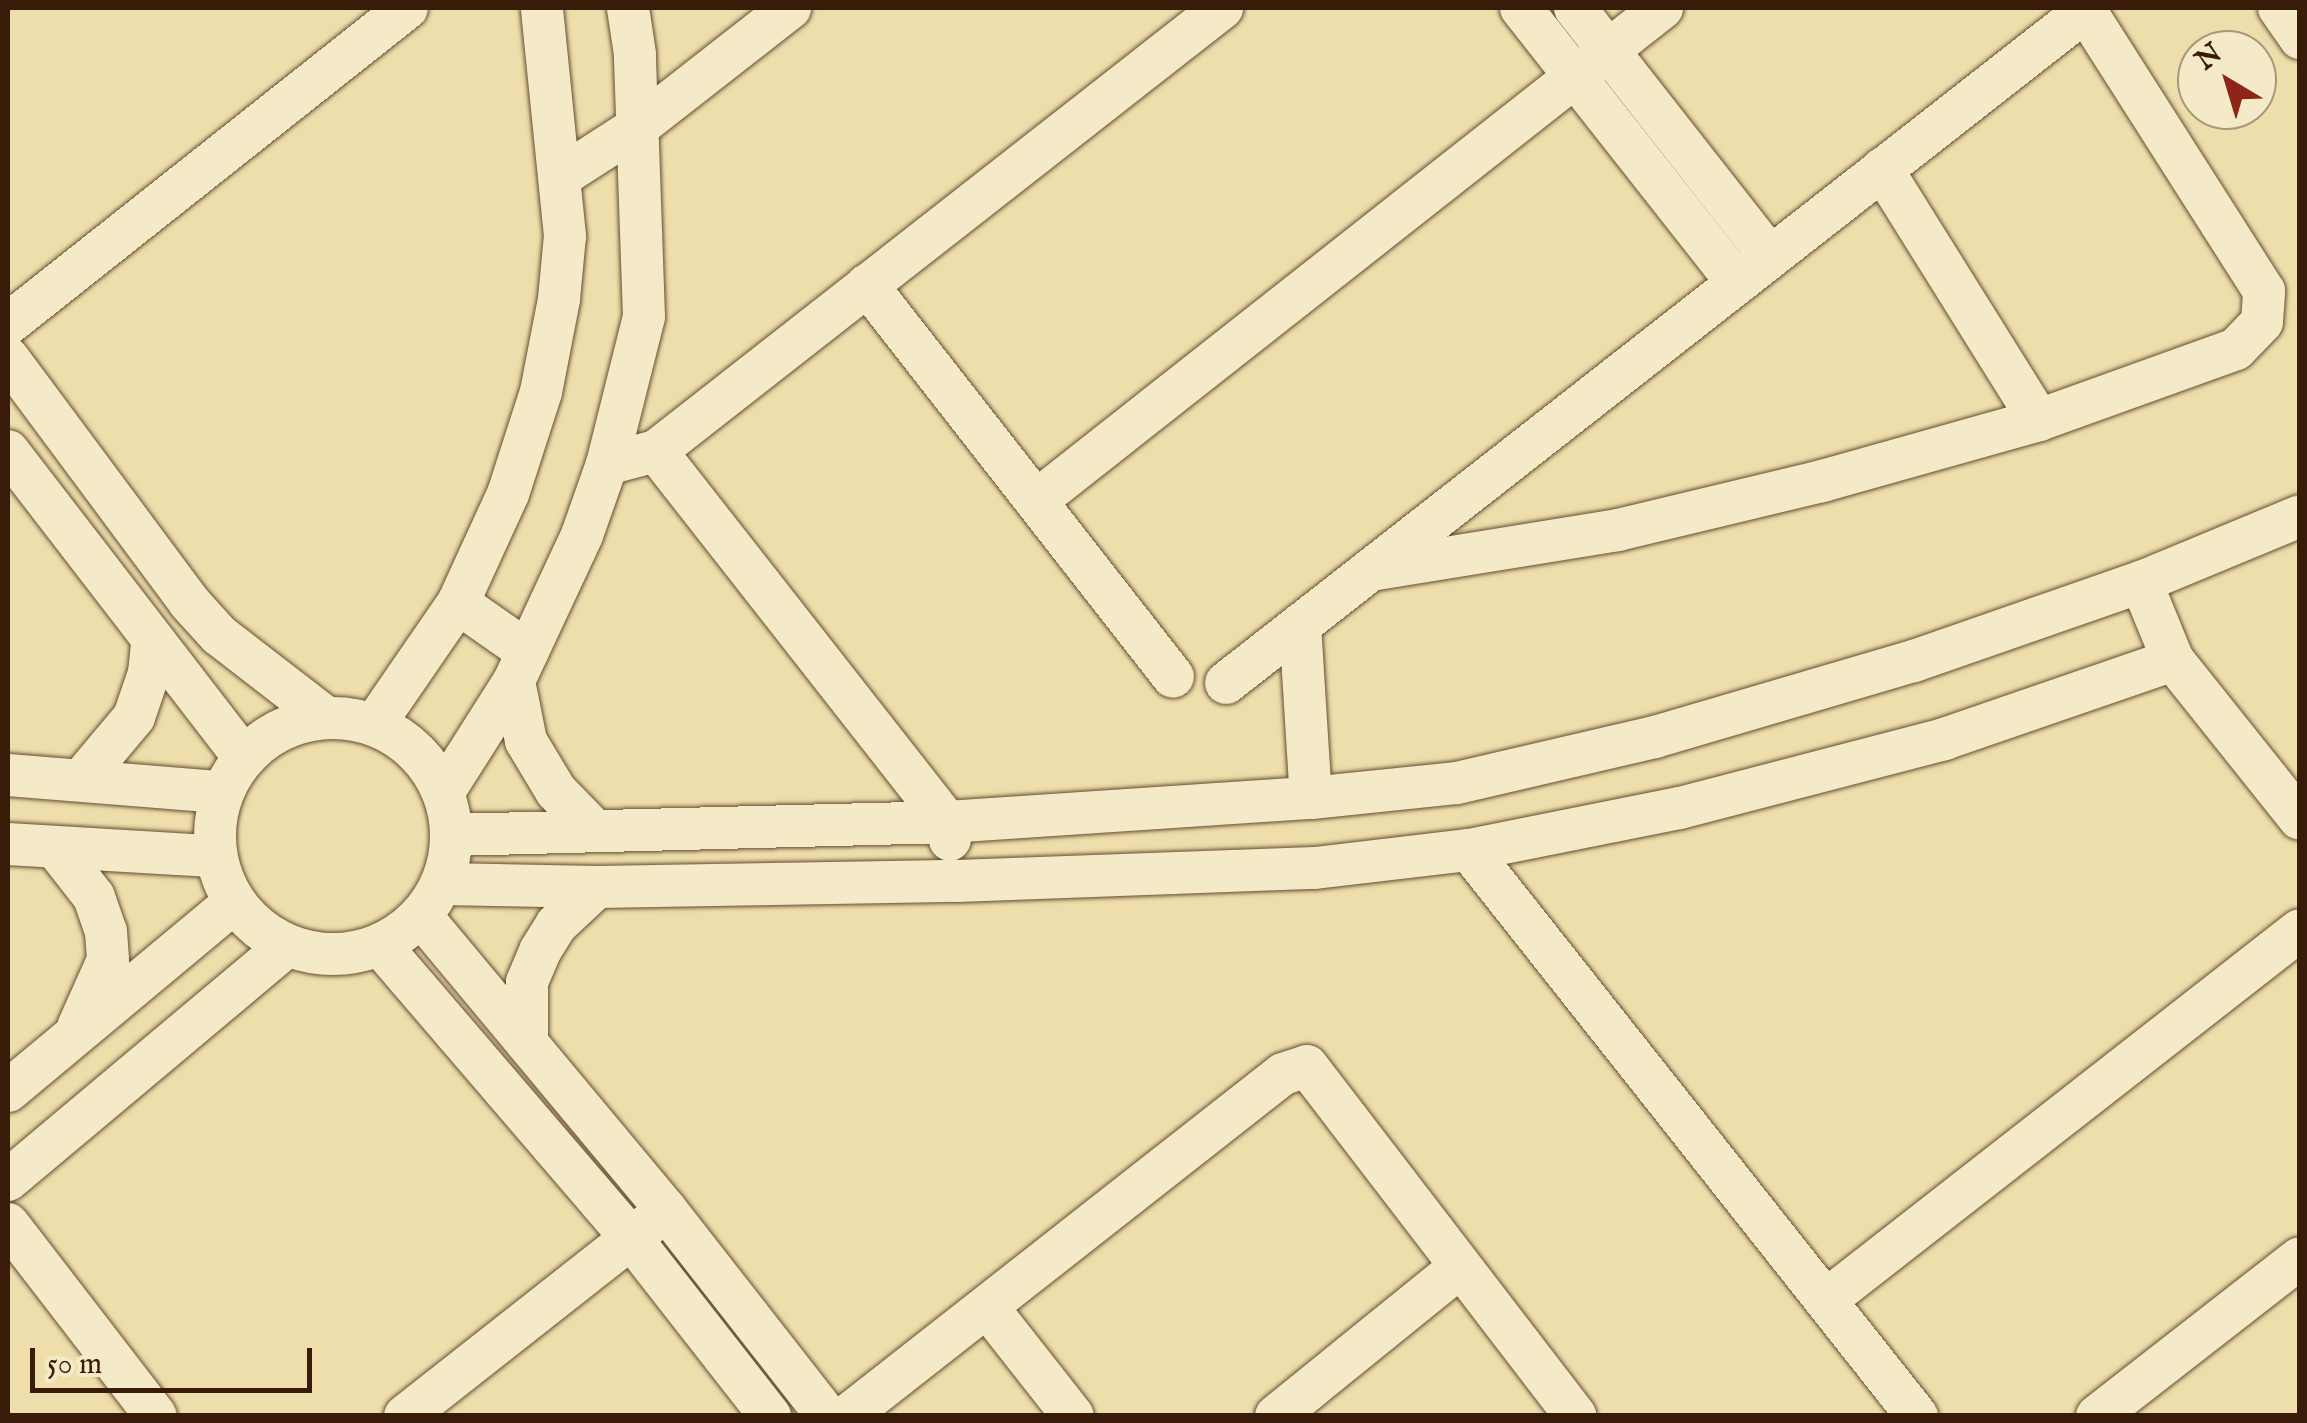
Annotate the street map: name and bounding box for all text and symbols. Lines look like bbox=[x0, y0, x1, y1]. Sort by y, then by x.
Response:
north arrow bbox=[2177, 30, 2277, 130]
text: N bbox=[2189, 36, 2230, 79]
scale bar bbox=[35, 1328, 318, 1390]
text: 50 m bbox=[47, 1346, 102, 1384]

